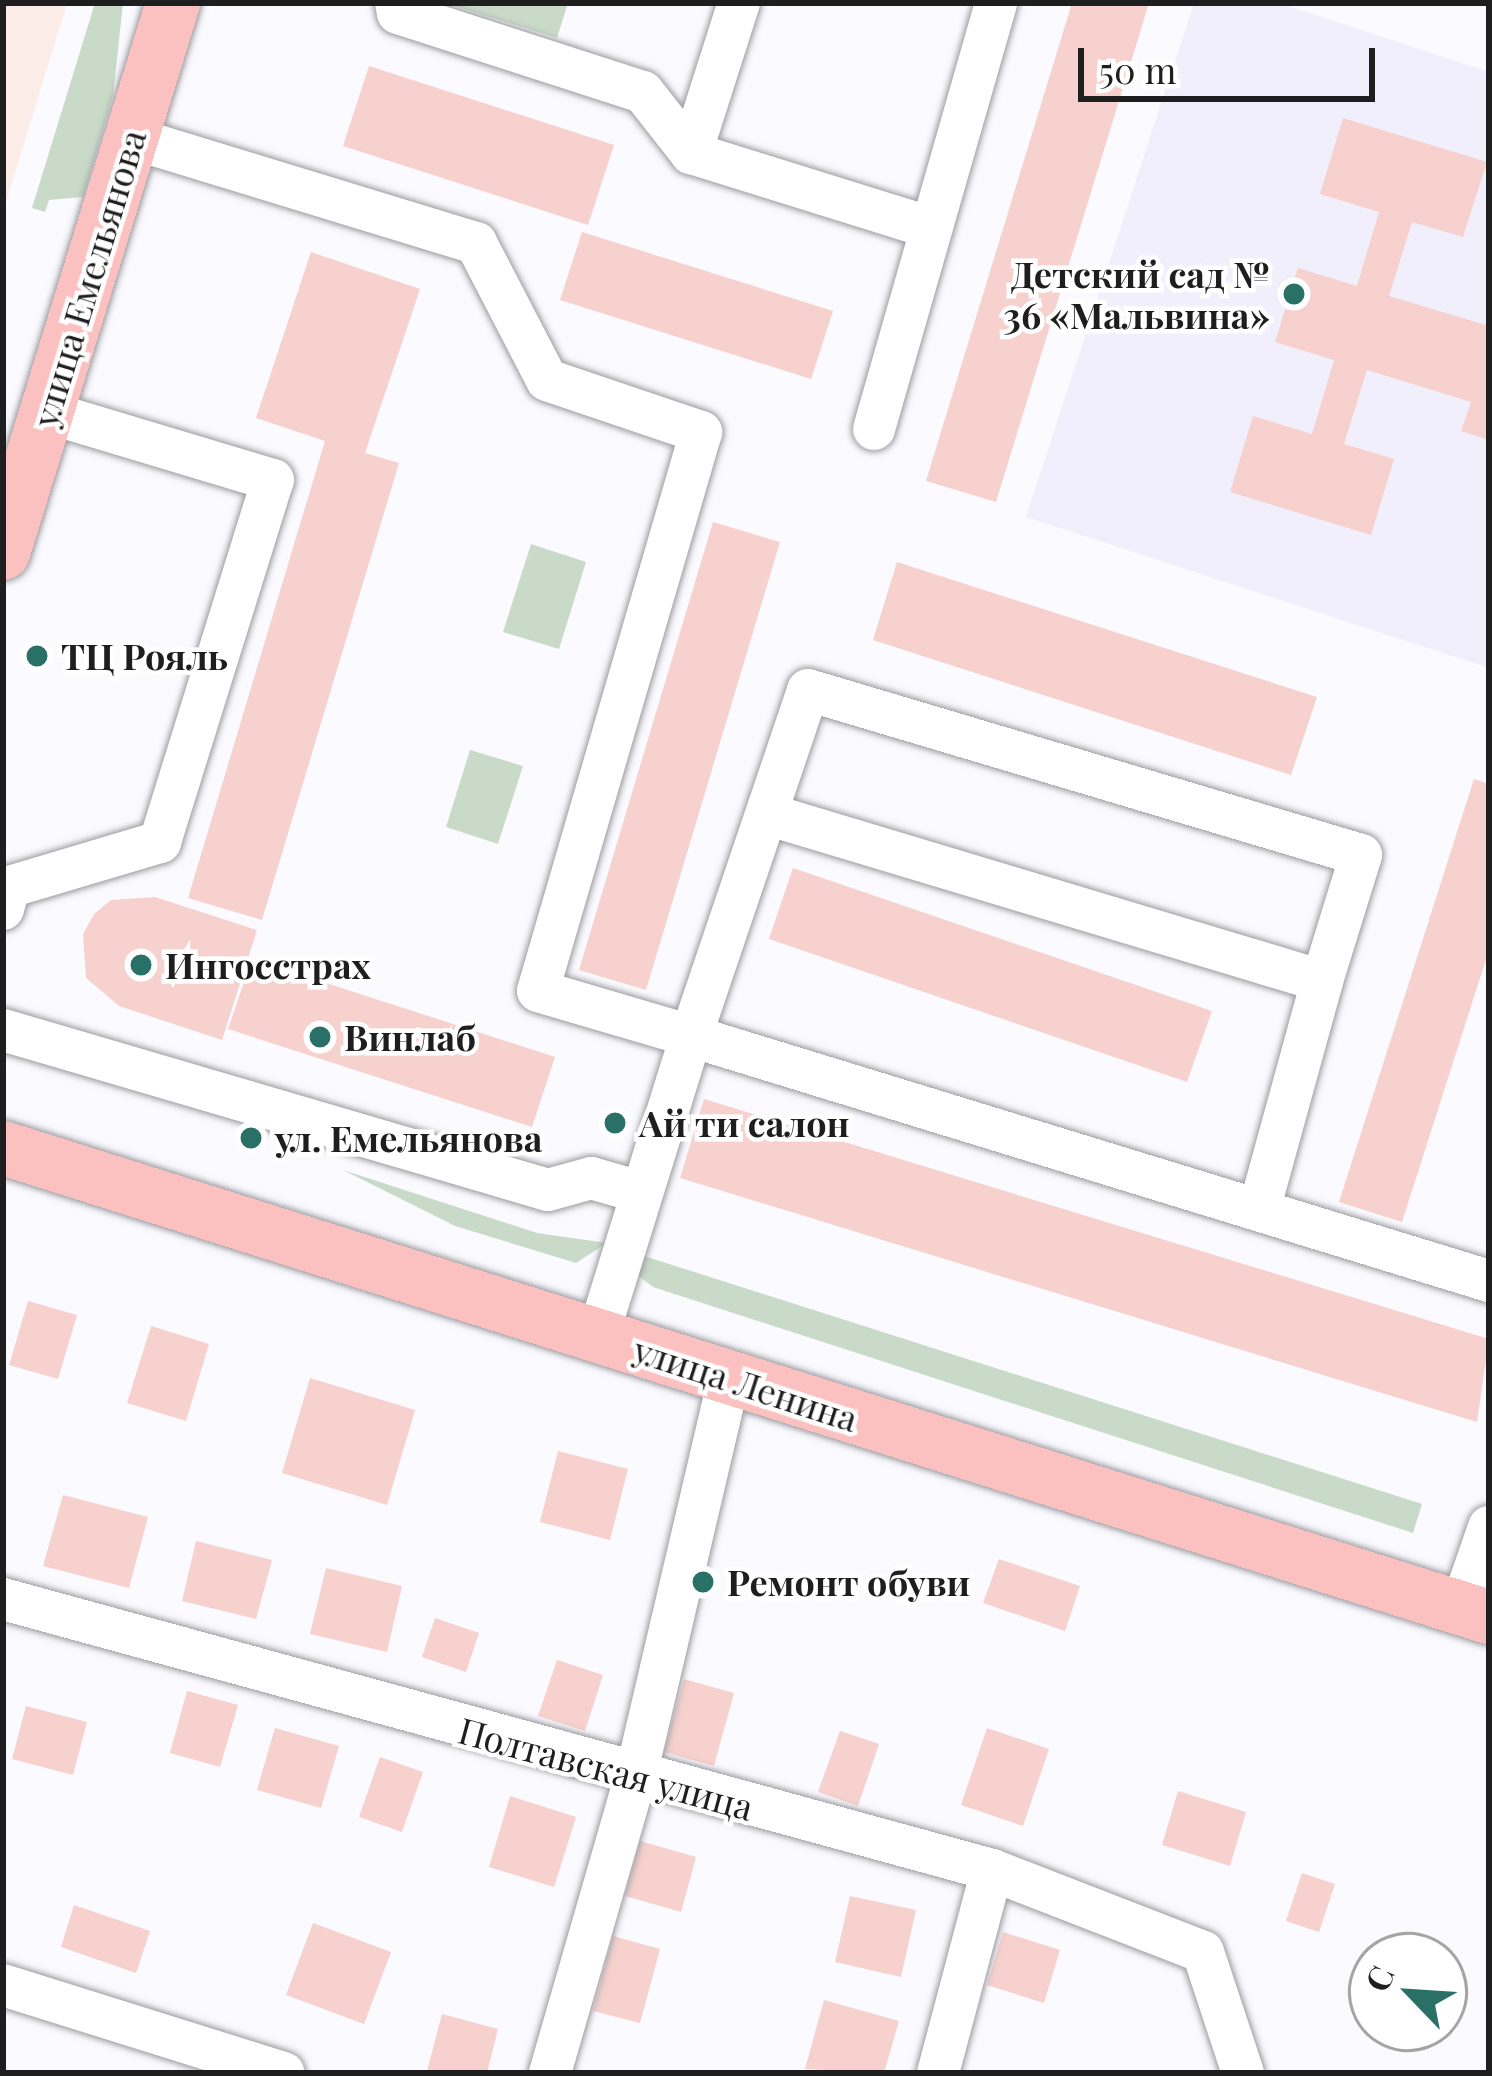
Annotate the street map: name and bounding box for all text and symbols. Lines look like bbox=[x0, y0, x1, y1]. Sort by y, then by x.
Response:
scale bar bbox=[1084, 24, 1381, 98]
text: 50 m bbox=[1099, 45, 1176, 93]
street label: улица Емельянова bbox=[22, 124, 154, 432]
place label: Детский сад № 36 «Мальвина» bbox=[1003, 251, 1270, 336]
marker: Детский сад № 36 «Мальвина» bbox=[1281, 281, 1307, 307]
place label: ТЦ Рояль bbox=[61, 634, 228, 678]
marker: ТЦ Рояль bbox=[24, 643, 50, 669]
place label: Ингосстрах bbox=[165, 943, 371, 987]
marker: Ингосстрах bbox=[128, 952, 154, 978]
place label: Винлаб bbox=[344, 1015, 476, 1059]
marker: Винлаб bbox=[307, 1024, 333, 1050]
place label: Ай ти салон bbox=[639, 1101, 849, 1145]
marker: Ай ти салон bbox=[602, 1110, 628, 1136]
place label: ул. Емельянова bbox=[275, 1116, 542, 1160]
marker: ул. Емельянова bbox=[238, 1125, 264, 1151]
street label: улица Ленина bbox=[629, 1326, 863, 1440]
place label: Ремонт обуви bbox=[727, 1560, 970, 1604]
marker: Ремонт обуви bbox=[690, 1569, 716, 1595]
street label: Полтавская улица bbox=[454, 1708, 758, 1828]
north arrow bbox=[1348, 1932, 1468, 2052]
text: С bbox=[1353, 1958, 1403, 1998]

